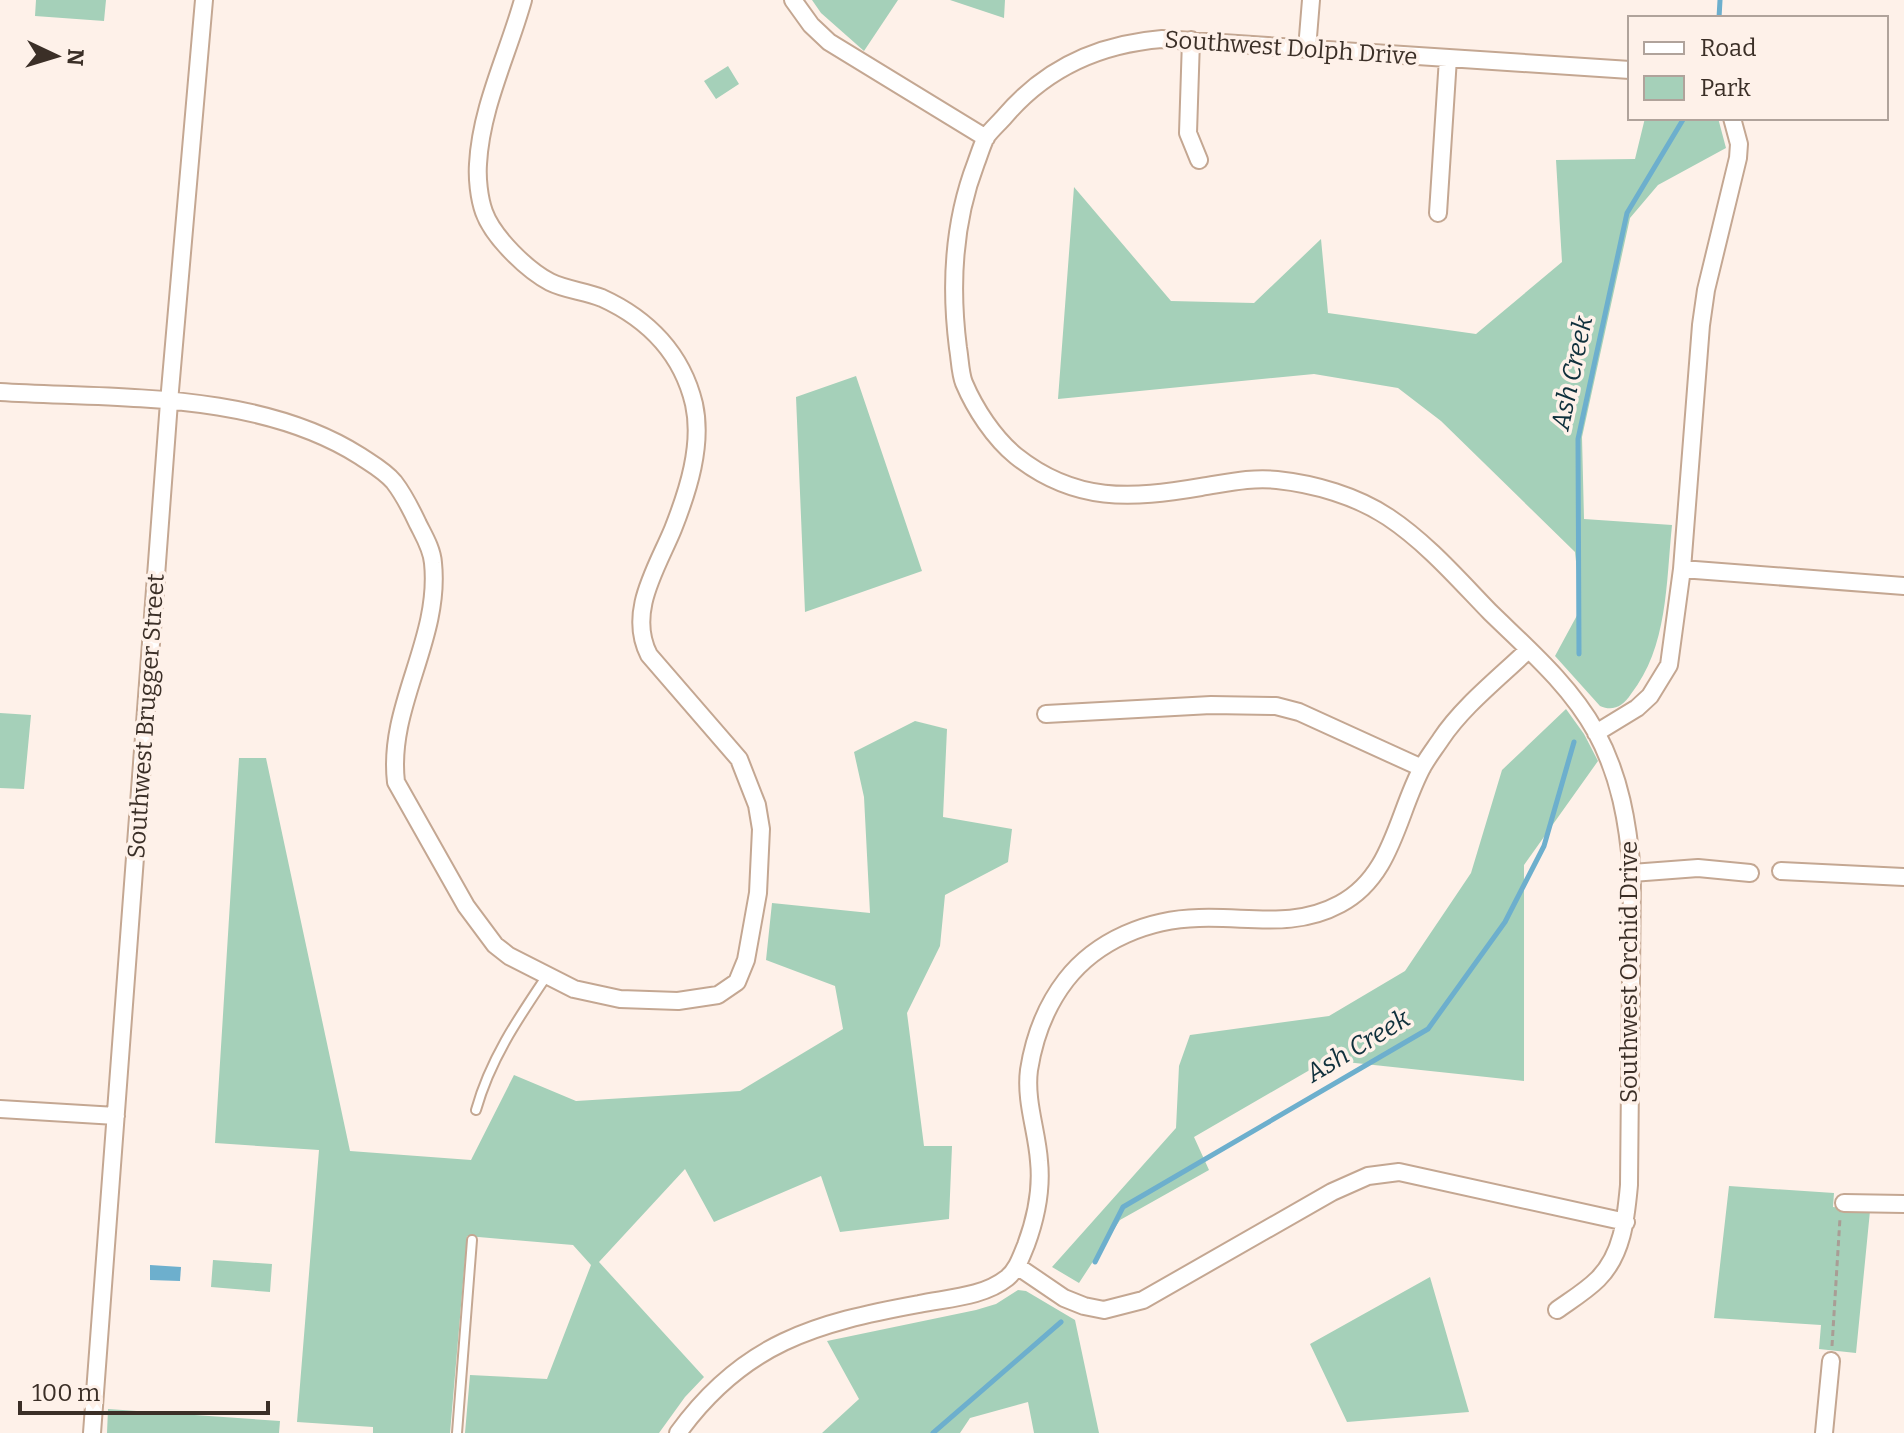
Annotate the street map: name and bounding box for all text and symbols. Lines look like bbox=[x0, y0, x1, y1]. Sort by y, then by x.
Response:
north arrow bbox=[16, 16, 96, 96]
legend bbox=[1628, 16, 1888, 120]
street label: Southwest Dolph Drive bbox=[1164, 25, 1418, 71]
text: Road bbox=[1700, 34, 1756, 62]
text: N bbox=[61, 48, 90, 67]
text: Park bbox=[1700, 74, 1751, 102]
water label: Ash Creek bbox=[1545, 312, 1599, 434]
street label: Southwest Brugger Street bbox=[122, 572, 170, 859]
street label: Southwest Orchid Drive bbox=[1615, 841, 1643, 1103]
water label: Ash Creek bbox=[1300, 1002, 1416, 1090]
scale bar bbox=[20, 1365, 268, 1415]
text: 100 m bbox=[32, 1379, 100, 1407]

